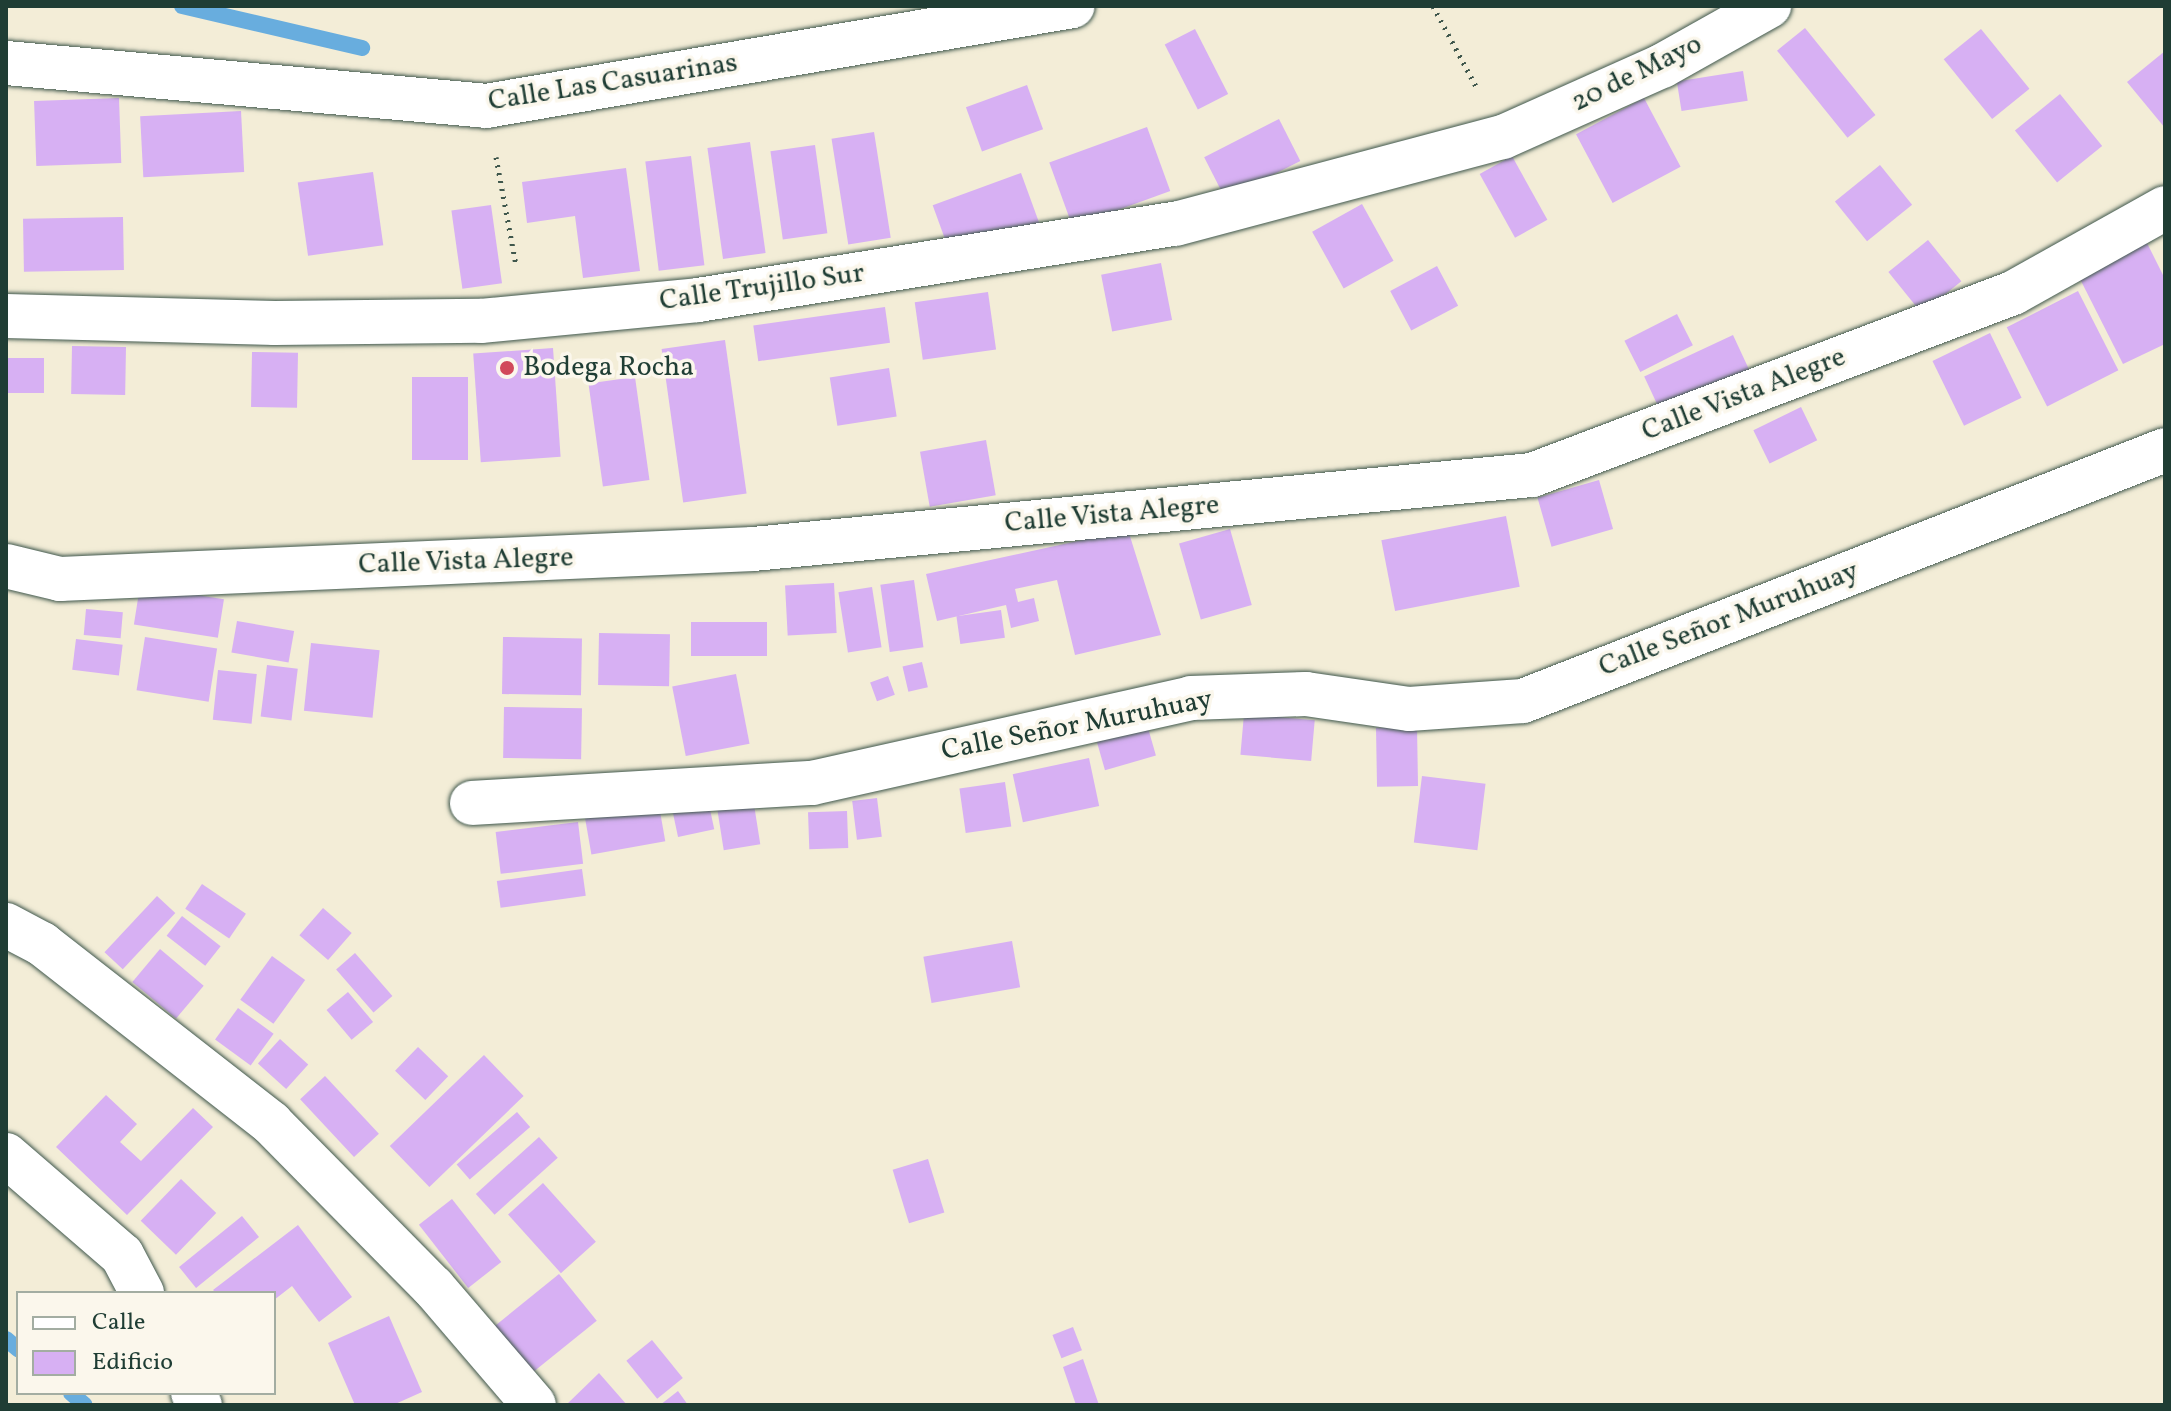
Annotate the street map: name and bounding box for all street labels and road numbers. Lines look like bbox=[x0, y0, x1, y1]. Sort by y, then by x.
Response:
street label: 20 de Mayo bbox=[1566, 28, 1708, 120]
street label: Calle Las Casuarinas bbox=[486, 47, 740, 119]
street label: Calle Trujillo Sur bbox=[657, 257, 867, 319]
street label: Calle Vista Alegre bbox=[1637, 341, 1851, 449]
street label: Calle Vista Alegre bbox=[1003, 489, 1221, 541]
street label: Calle Vista Alegre bbox=[357, 541, 575, 583]
street label: Calle Señor Muruhuay bbox=[1595, 555, 1863, 685]
street label: Calle Señor Muruhuay bbox=[939, 683, 1215, 769]

